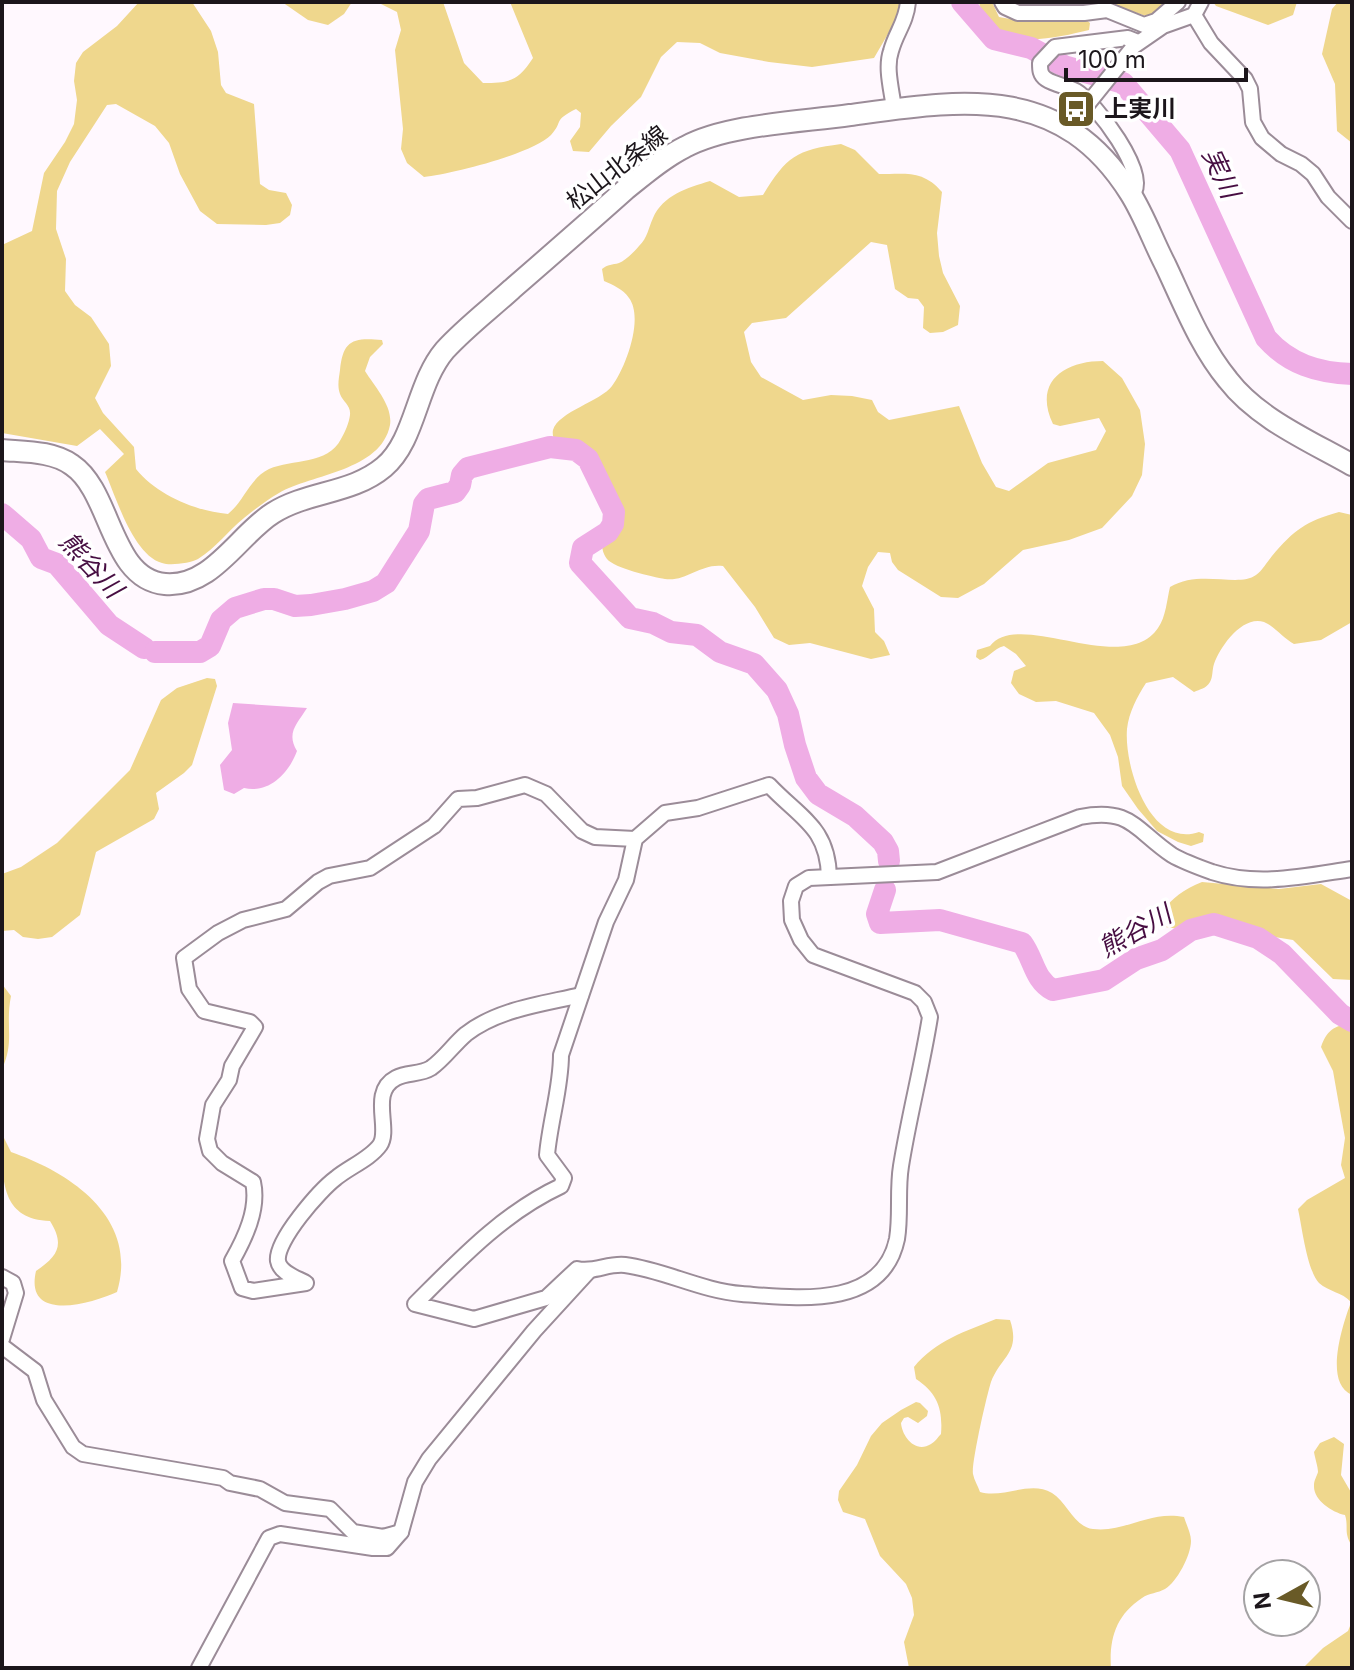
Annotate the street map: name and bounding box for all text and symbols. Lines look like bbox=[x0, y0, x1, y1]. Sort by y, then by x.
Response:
scale bar bbox=[1066, 32, 1246, 82]
text: 100 m bbox=[1078, 45, 1146, 74]
bus stop icon: 上実川 bbox=[1055, 88, 1097, 130]
place label: 上実川 bbox=[1104, 94, 1176, 123]
street label: 松山北条線 bbox=[560, 119, 673, 216]
water label: 実川 bbox=[1196, 143, 1248, 206]
water label: 熊谷川 bbox=[53, 526, 131, 606]
water label: 熊谷川 bbox=[1093, 897, 1179, 963]
north arrow bbox=[1242, 1558, 1322, 1638]
text: N bbox=[1248, 1591, 1276, 1611]

